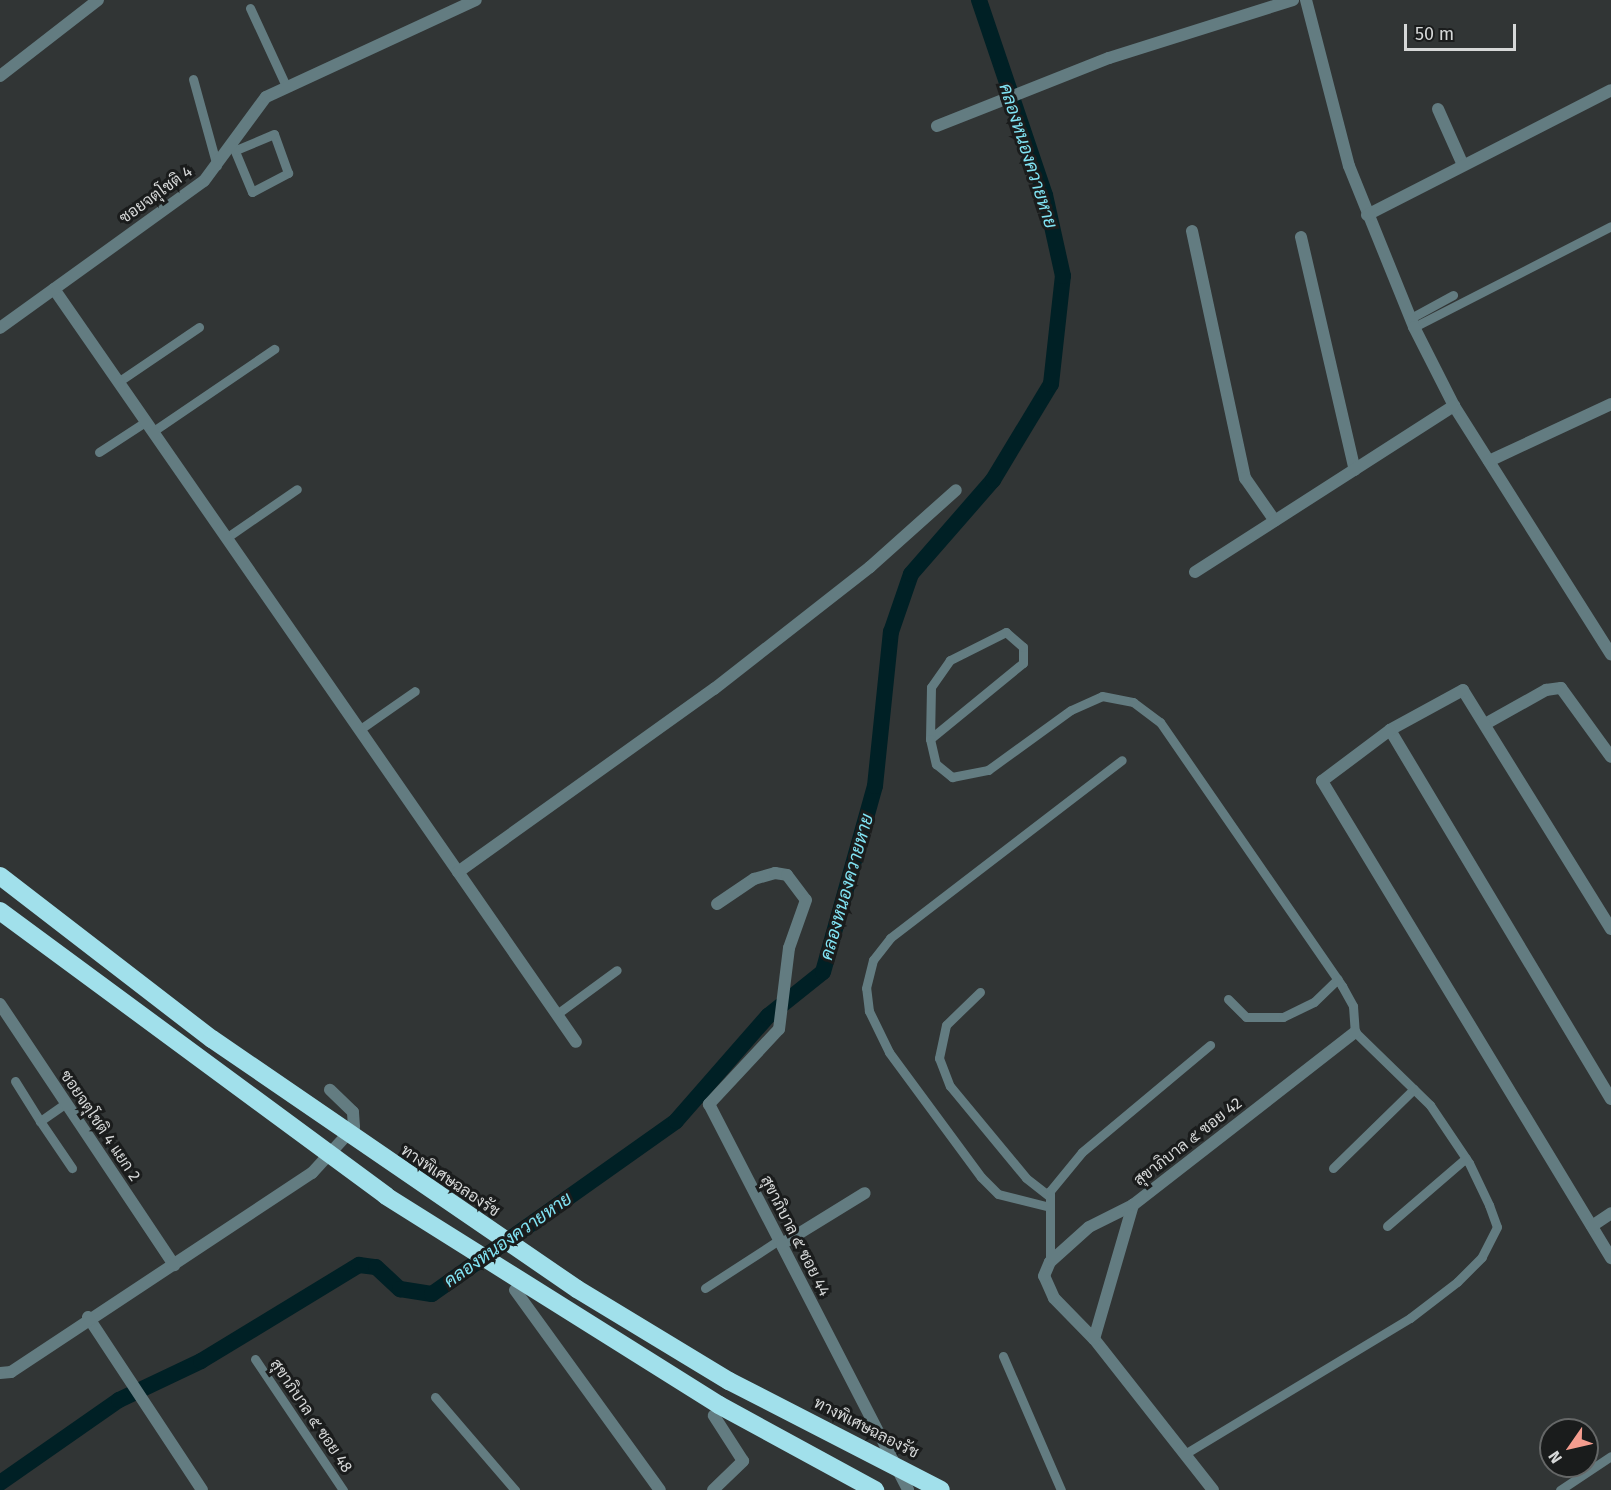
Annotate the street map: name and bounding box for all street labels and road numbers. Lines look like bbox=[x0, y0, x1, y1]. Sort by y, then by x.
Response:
street label: ซอยจตุโชติ 4 bbox=[116, 162, 196, 228]
street label: ซอยจตุโชติ 4 แยก 2 bbox=[56, 1067, 144, 1185]
street label: สุขาภิบาล ๕ ซอย 42 bbox=[1130, 1094, 1246, 1190]
street label: ทางพิเศษฉลองรัช bbox=[397, 1141, 503, 1221]
street label: สุขาภิบาล ๕ ซอย 44 bbox=[756, 1173, 834, 1299]
street label: สุขาภิบาล ๕ ซอย 48 bbox=[266, 1355, 356, 1477]
street label: ทางพิเศษฉลองรัช bbox=[810, 1393, 922, 1463]

